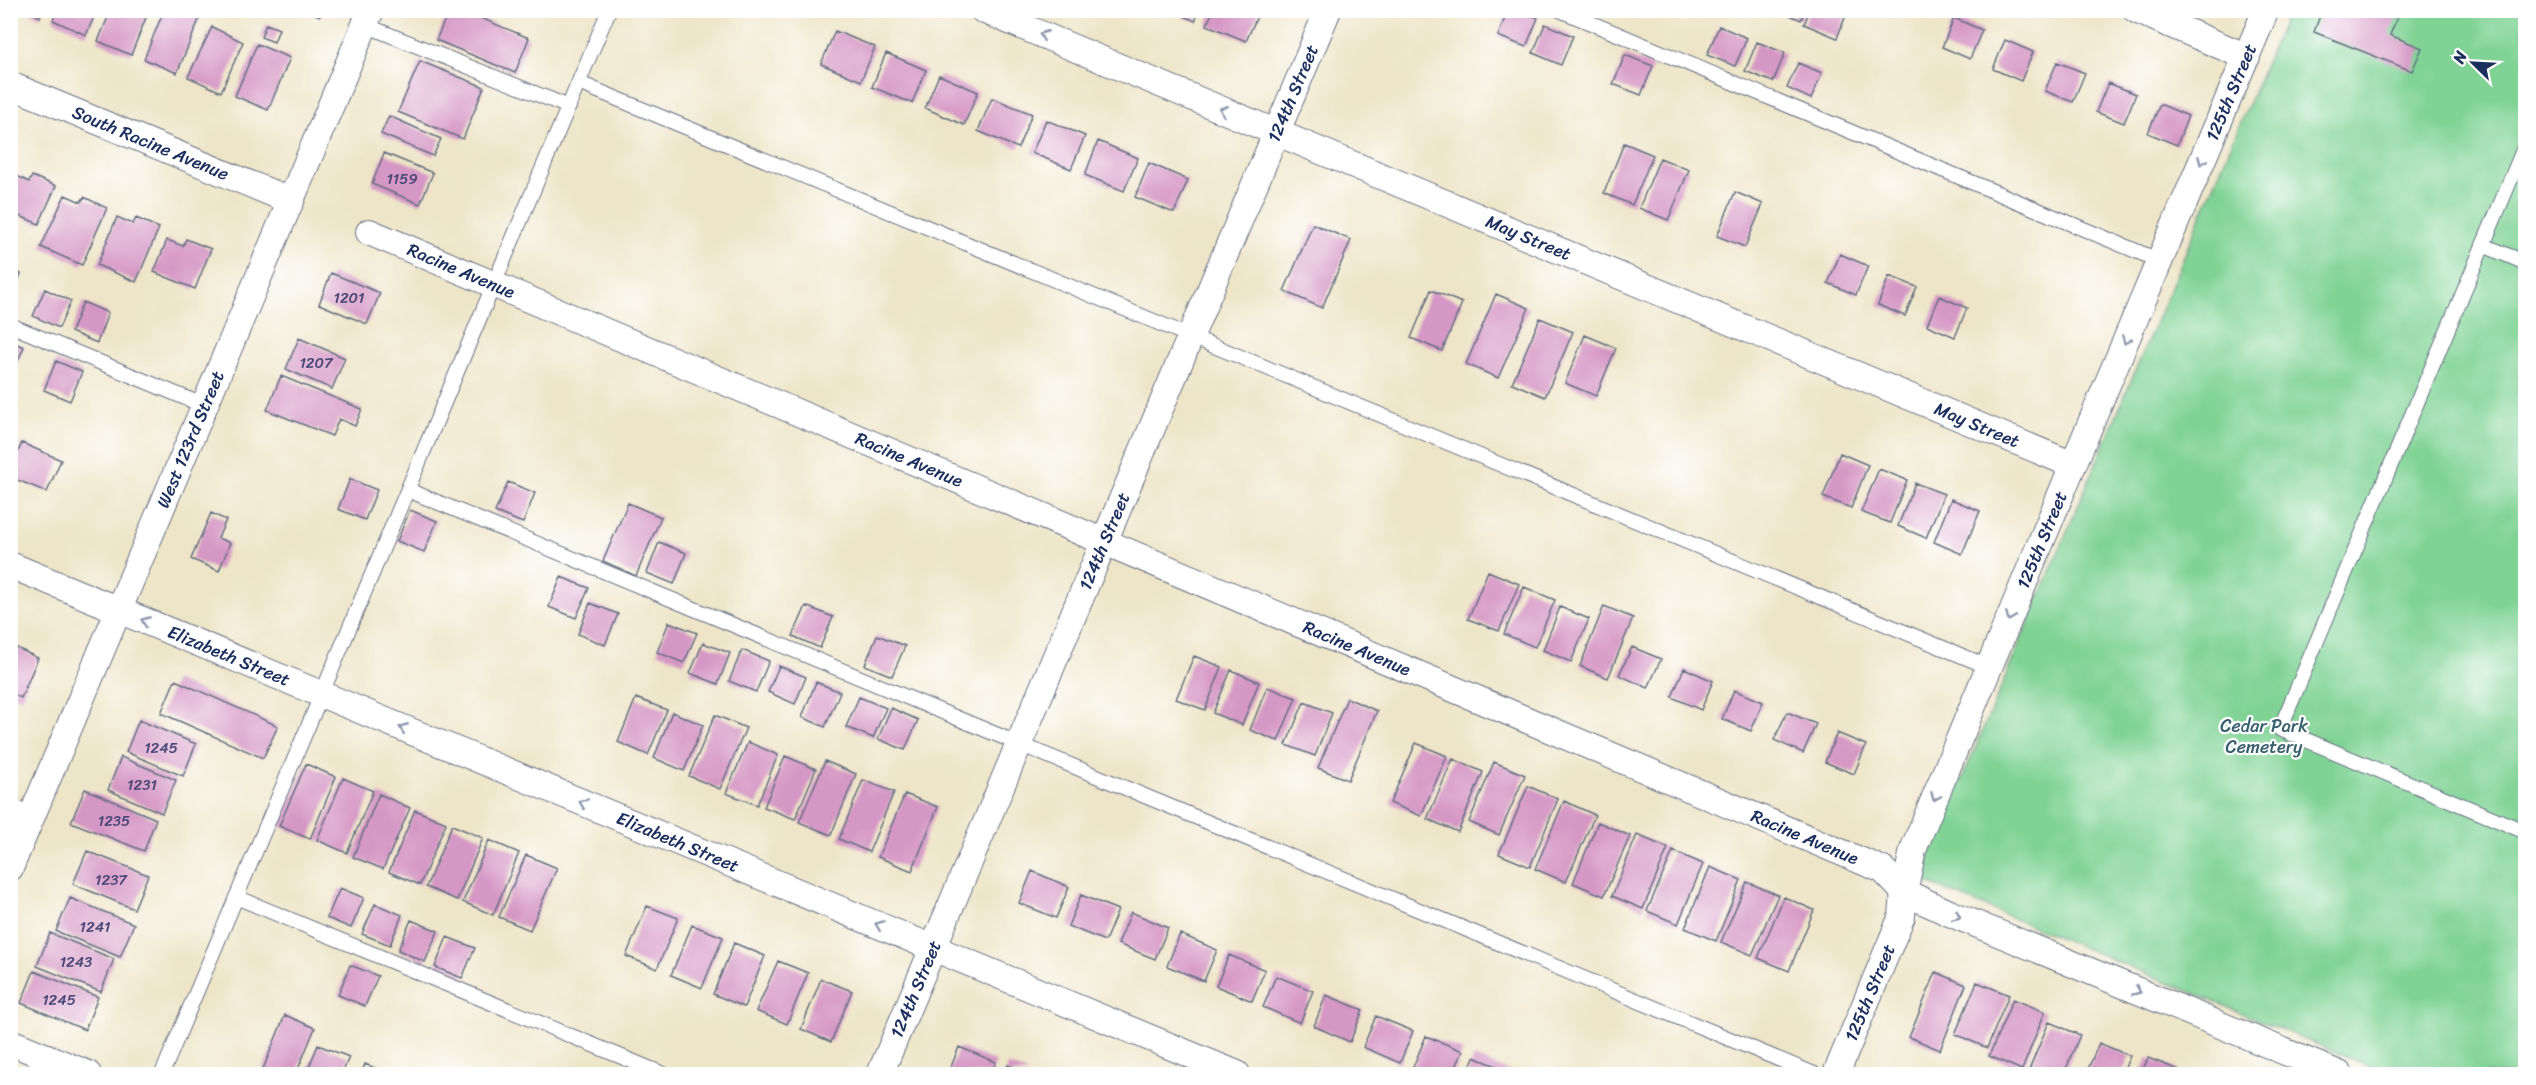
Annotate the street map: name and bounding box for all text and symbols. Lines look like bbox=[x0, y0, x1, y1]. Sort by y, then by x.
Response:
one-way arrow bbox=[1038, 30, 1049, 42]
north arrow bbox=[2443, 33, 2503, 93]
street label: 125th Street bbox=[2196, 38, 2266, 146]
street label: 124th Street bbox=[1258, 39, 1328, 147]
text: N bbox=[2444, 45, 2476, 69]
street label: South Racine Avenue bbox=[67, 96, 234, 190]
one-way arrow bbox=[1218, 105, 1229, 117]
one-way arrow bbox=[2198, 155, 2210, 166]
house number: 1159 bbox=[386, 166, 418, 192]
street label: May Street bbox=[1481, 206, 1576, 270]
street label: Racine Avenue bbox=[402, 234, 520, 308]
house number: 1201 bbox=[333, 285, 365, 311]
one-way arrow bbox=[2121, 334, 2133, 345]
house number: 1207 bbox=[299, 350, 334, 376]
street label: West 123rd Street bbox=[147, 366, 234, 513]
street label: May Street bbox=[1929, 393, 2025, 457]
street label: Racine Avenue bbox=[850, 423, 968, 497]
street label: 125th Street bbox=[2007, 486, 2077, 594]
street label: 124th Street bbox=[1069, 487, 1139, 595]
street label: Racine Avenue bbox=[1298, 611, 1416, 685]
one-way arrow bbox=[2005, 611, 2017, 622]
one-way arrow bbox=[140, 616, 151, 628]
street label: Elizabeth Street bbox=[163, 616, 295, 696]
park label: Cedar Park Cemetery bbox=[2220, 710, 2308, 763]
one-way arrow bbox=[398, 723, 409, 735]
house number: 1245 bbox=[144, 735, 178, 761]
house number: 1231 bbox=[127, 772, 157, 798]
one-way arrow bbox=[1930, 791, 1942, 802]
one-way arrow bbox=[578, 798, 589, 810]
street label: Racine Avenue bbox=[1746, 800, 1864, 874]
street label: Elizabeth Street bbox=[611, 802, 744, 882]
house number: 1235 bbox=[98, 808, 130, 834]
house number: 1237 bbox=[95, 867, 128, 893]
one-way arrow bbox=[1951, 909, 1962, 921]
house number: 1241 bbox=[80, 914, 110, 940]
one-way arrow bbox=[875, 920, 886, 932]
street label: 124th Street bbox=[881, 935, 951, 1043]
street label: 125th Street bbox=[1835, 939, 1905, 1047]
house number: 1243 bbox=[60, 949, 92, 975]
one-way arrow bbox=[2131, 984, 2142, 996]
house number: 1245 bbox=[42, 987, 76, 1013]

